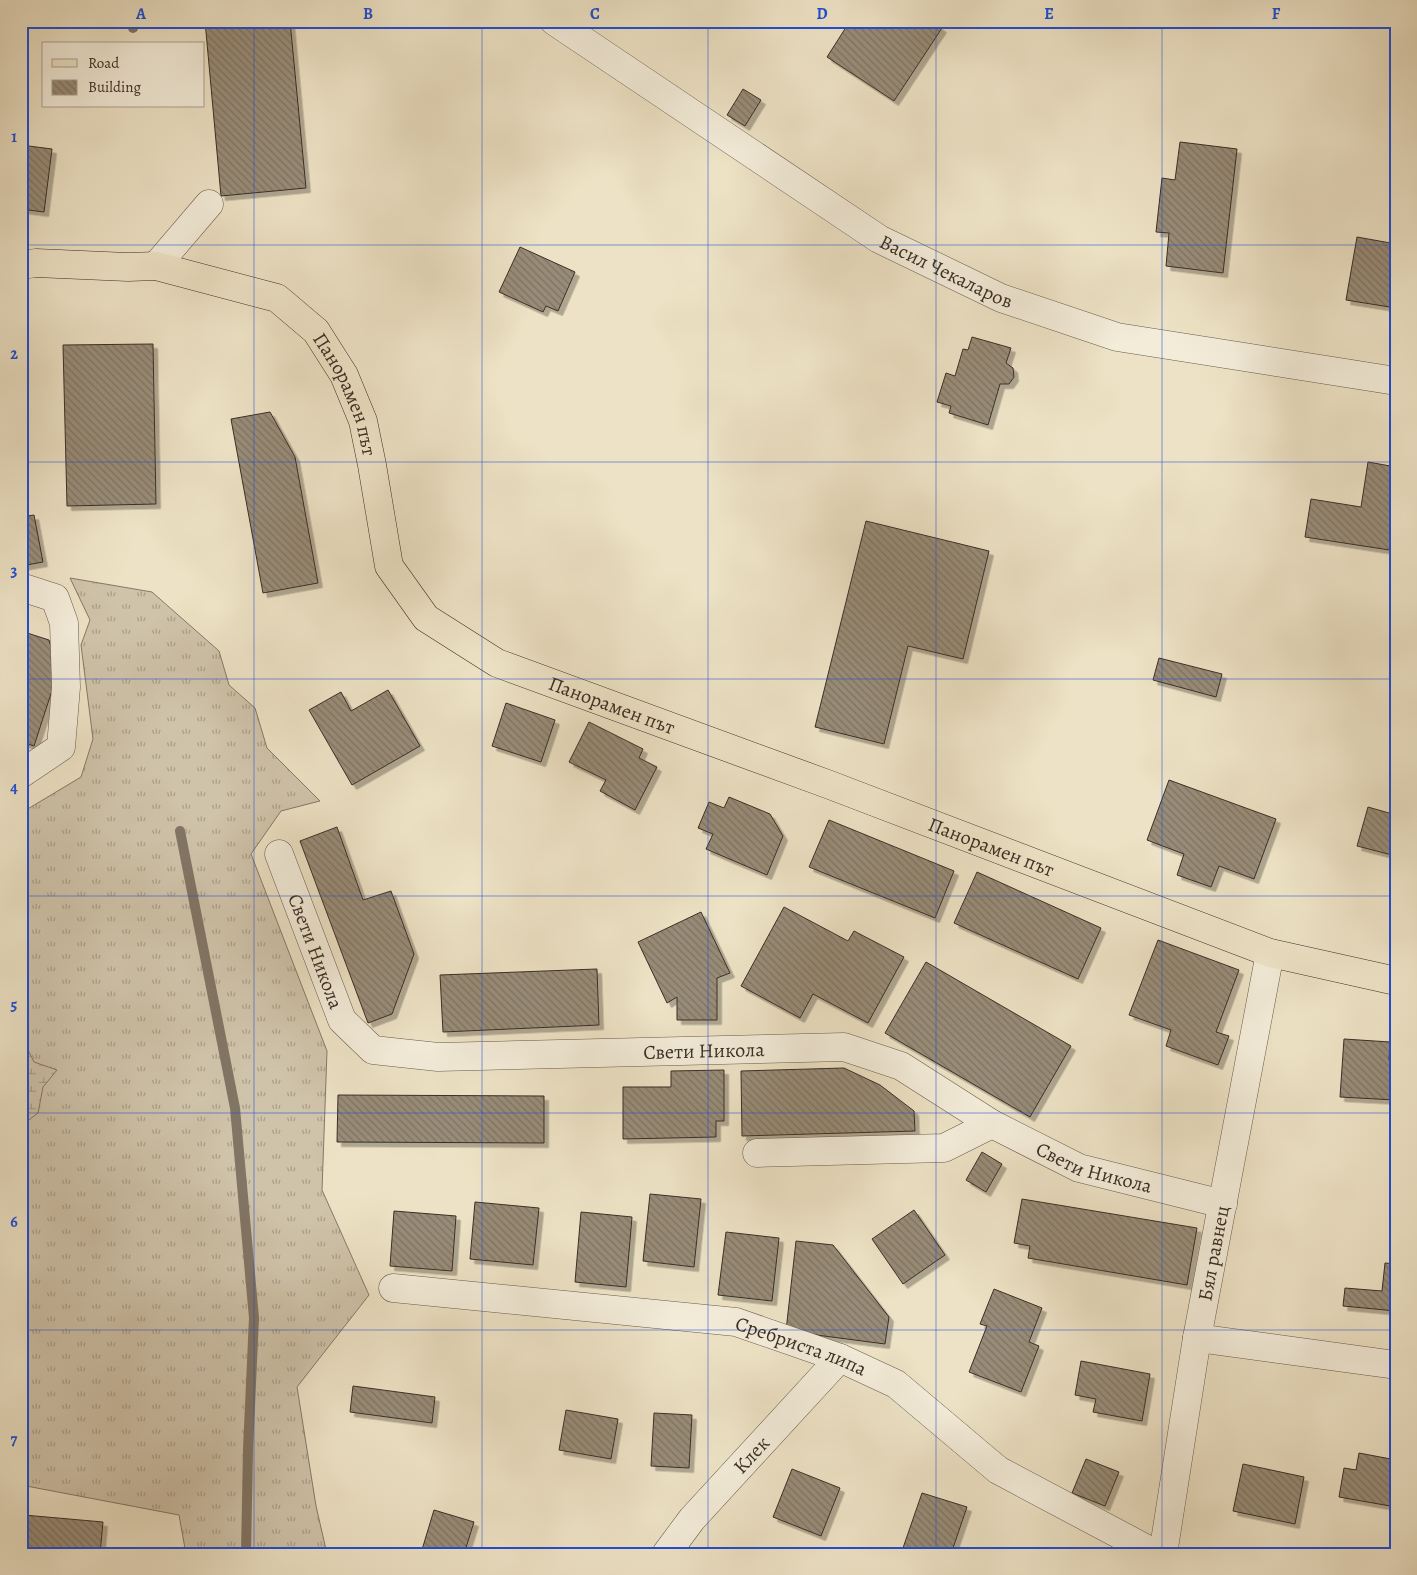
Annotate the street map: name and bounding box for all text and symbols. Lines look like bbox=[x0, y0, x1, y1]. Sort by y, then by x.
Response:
text: A bbox=[135, 3, 147, 25]
text: B bbox=[363, 3, 373, 25]
text: C bbox=[590, 3, 600, 25]
text: D bbox=[816, 3, 828, 25]
text: E bbox=[1044, 3, 1054, 25]
text: F bbox=[1272, 3, 1281, 25]
legend bbox=[42, 42, 205, 108]
text: Road bbox=[88, 53, 120, 73]
text: Building bbox=[88, 77, 141, 97]
text: 1 bbox=[11, 126, 17, 148]
street label: Васил Чекаларов bbox=[875, 228, 1016, 315]
street label: Панорамен път bbox=[306, 327, 383, 458]
text: 2 bbox=[10, 343, 18, 365]
text: 3 bbox=[11, 560, 18, 582]
street label: Панорамен път bbox=[545, 670, 679, 741]
text: 4 bbox=[10, 777, 18, 799]
street label: Панорамен път bbox=[924, 811, 1058, 883]
street label: Свети Никола bbox=[281, 890, 350, 1014]
text: 5 bbox=[11, 994, 18, 1016]
street label: Свети Никола bbox=[643, 1036, 766, 1066]
street label: Свети Никола bbox=[1031, 1135, 1156, 1200]
street label: Бял равнец bbox=[1191, 1203, 1236, 1303]
text: 6 bbox=[10, 1211, 18, 1233]
street label: Сребриста липа bbox=[732, 1310, 872, 1383]
text: 7 bbox=[11, 1429, 18, 1451]
street label: Клек bbox=[727, 1430, 776, 1480]

